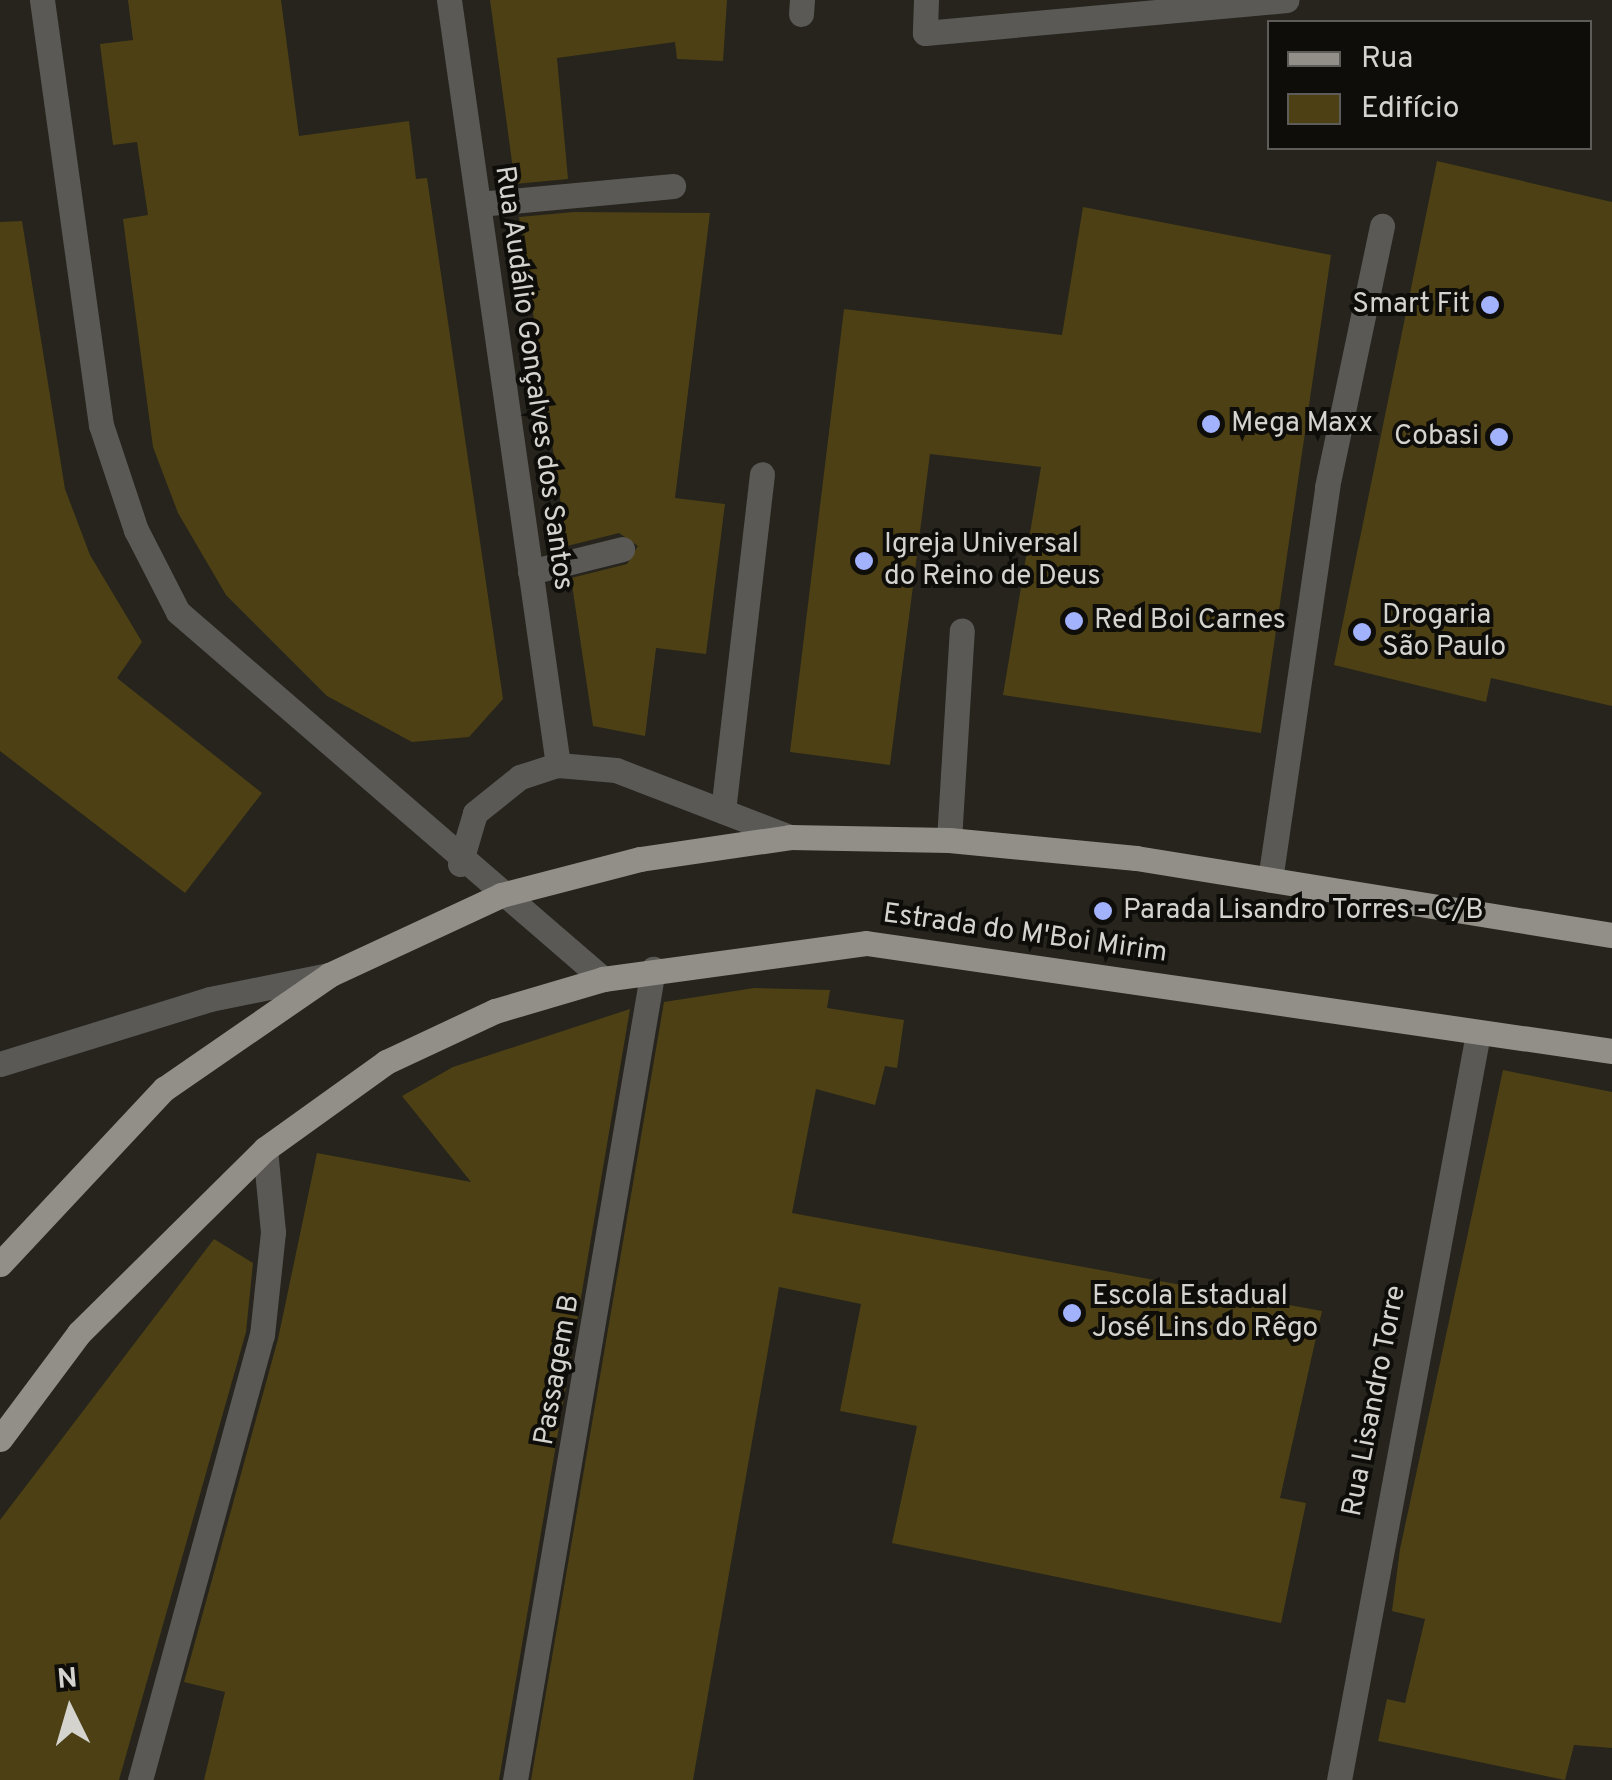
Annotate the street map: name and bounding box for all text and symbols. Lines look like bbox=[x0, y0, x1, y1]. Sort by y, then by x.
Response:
legend bbox=[1267, 20, 1592, 150]
text: Rua bbox=[1361, 41, 1413, 78]
text: Edifício bbox=[1361, 91, 1459, 128]
street label: Rua Audálio Gonçalves dos Santos bbox=[486, 163, 580, 593]
place label: Smart Fit bbox=[1352, 288, 1470, 322]
marker: Smart Fit bbox=[1479, 294, 1501, 316]
place label: Mega Maxx bbox=[1231, 407, 1373, 441]
marker: Mega Maxx bbox=[1200, 413, 1222, 435]
place label: Cobasi bbox=[1394, 420, 1479, 454]
marker: Cobasi bbox=[1488, 426, 1510, 448]
place label: Igreja Universal do Reino de Deus bbox=[884, 528, 1101, 594]
marker: Igreja Universal do Reino de Deus bbox=[853, 550, 875, 572]
place label: Drogaria São Paulo bbox=[1382, 599, 1506, 665]
place label: Red Boi Carnes bbox=[1094, 604, 1286, 638]
marker: Red Boi Carnes bbox=[1063, 610, 1085, 632]
marker: Drogaria São Paulo bbox=[1351, 621, 1373, 643]
place label: Parada Lisandro Torres - C/B bbox=[1123, 894, 1485, 928]
street label: Estrada do M'Boi Mirim bbox=[881, 897, 1169, 971]
marker: Parada Lisandro Torres - C/B bbox=[1092, 900, 1114, 922]
place label: Escola Estadual José Lins do Rêgo bbox=[1092, 1280, 1318, 1346]
street label: Rua Lisandro Torre bbox=[1336, 1282, 1414, 1520]
street label: Passagem B bbox=[528, 1292, 588, 1448]
marker: Escola Estadual José Lins do Rêgo bbox=[1061, 1302, 1083, 1324]
north arrow bbox=[20, 1660, 120, 1760]
text: N bbox=[56, 1661, 79, 1699]

